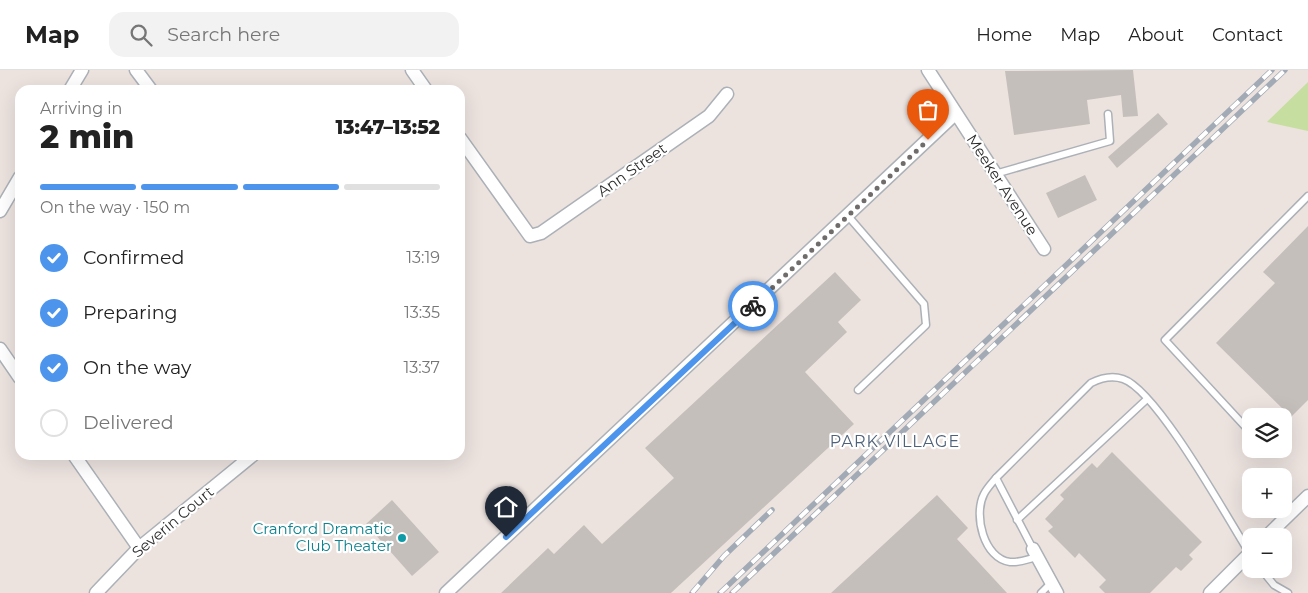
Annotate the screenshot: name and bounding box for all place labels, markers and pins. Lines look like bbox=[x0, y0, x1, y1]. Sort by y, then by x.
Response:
pin bbox=[907, 89, 949, 140]
pin bbox=[485, 486, 527, 537]
place label: Cranford Dramatic Club Theater bbox=[253, 519, 392, 555]
marker: Cranford Dramatic Club Theater bbox=[396, 532, 408, 544]

